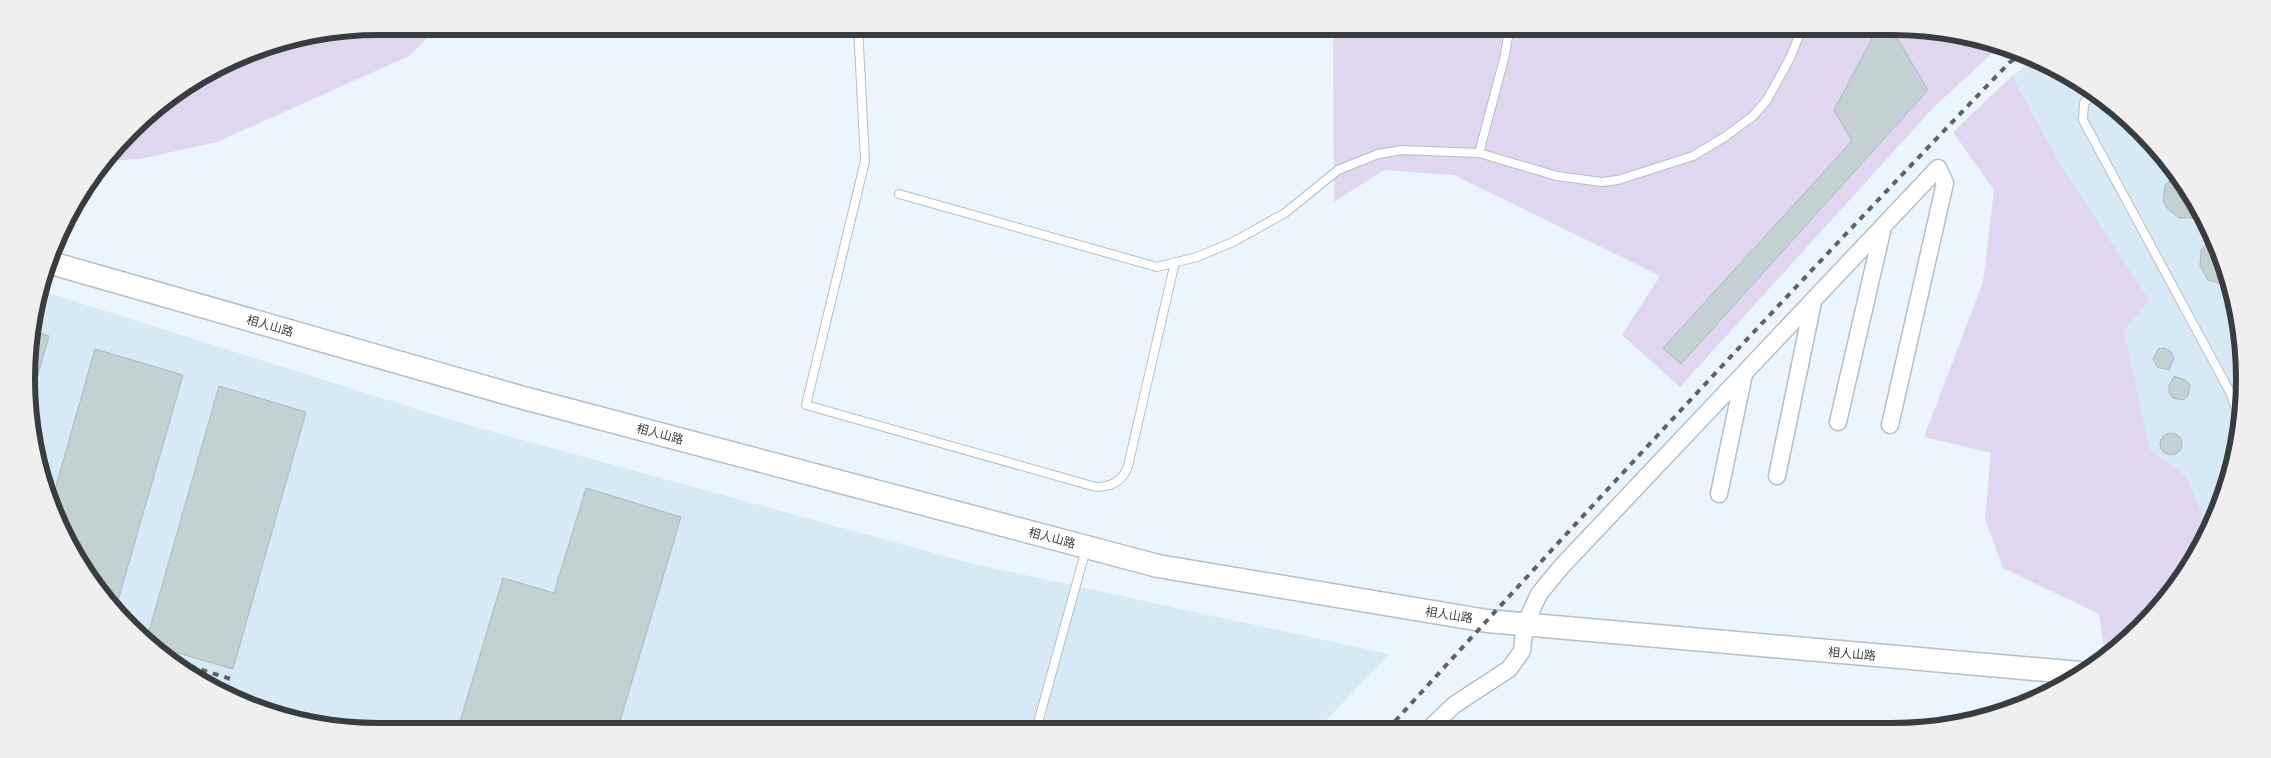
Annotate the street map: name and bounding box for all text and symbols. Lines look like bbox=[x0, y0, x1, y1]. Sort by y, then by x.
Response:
street label: 相人山路 bbox=[245, 311, 296, 340]
street label: 相人山路 bbox=[635, 419, 686, 448]
street label: 相人山路 bbox=[1027, 523, 1078, 552]
street label: 相人山路 bbox=[1424, 602, 1474, 627]
street label: 相人山路 bbox=[1827, 643, 1877, 664]

